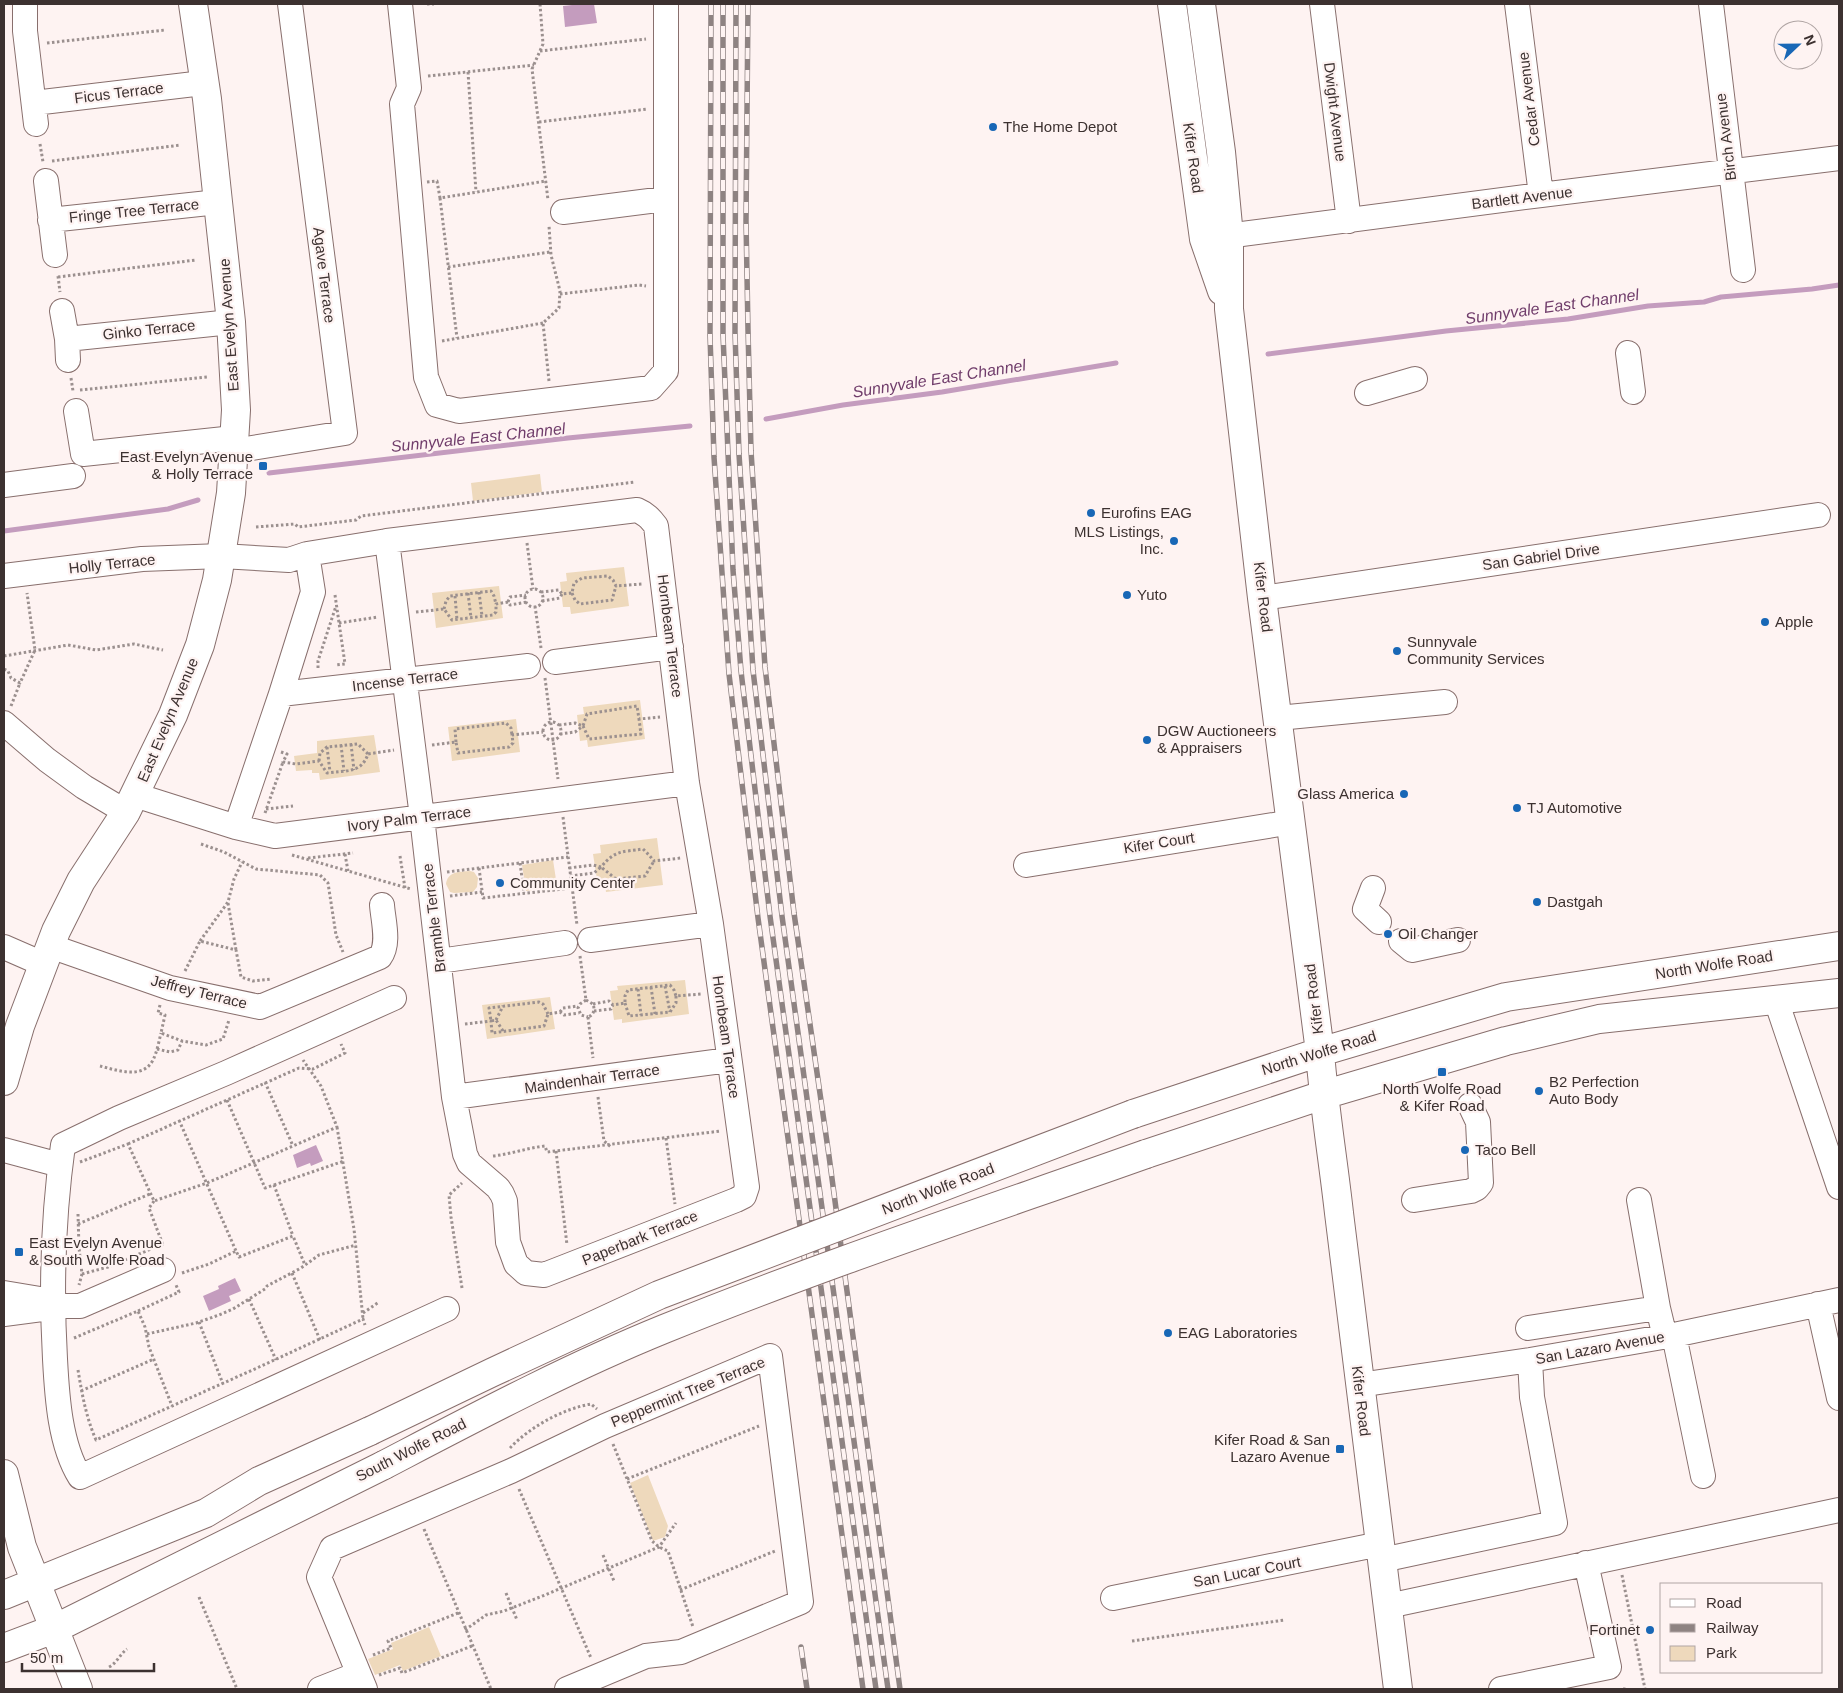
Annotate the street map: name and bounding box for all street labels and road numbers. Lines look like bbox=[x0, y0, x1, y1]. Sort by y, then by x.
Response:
street label: Cedar Avenue bbox=[1514, 51, 1543, 147]
street label: Dwight Avenue bbox=[1321, 61, 1350, 163]
street label: Ficus Terrace bbox=[73, 79, 165, 106]
street label: Birch Avenue bbox=[1712, 92, 1739, 182]
street label: Kifer Road bbox=[1180, 122, 1207, 194]
street label: Bartlett Avenue bbox=[1471, 183, 1573, 212]
street label: Fringe Tree Terrace bbox=[68, 195, 200, 226]
street label: Agave Terrace bbox=[310, 226, 339, 324]
street label: East Evelyn Avenue bbox=[215, 258, 242, 392]
street label: Ginko Terrace bbox=[102, 316, 196, 343]
street label: San Gabriel Drive bbox=[1481, 540, 1601, 573]
street label: Holly Terrace bbox=[68, 550, 156, 577]
street label: Kifer Road bbox=[1251, 561, 1276, 633]
street label: Hornbeam Terrace bbox=[655, 573, 686, 698]
street label: East Evelyn Avenue bbox=[134, 655, 201, 784]
street label: Incense Terrace bbox=[351, 665, 459, 694]
street label: Ivory Palm Terrace bbox=[346, 802, 472, 835]
street label: Kifer Court bbox=[1122, 828, 1196, 857]
street label: Bramble Terrace bbox=[418, 863, 449, 974]
street label: North Wolfe Road bbox=[1654, 947, 1774, 982]
street label: Kifer Road bbox=[1301, 963, 1326, 1035]
street label: Jeffrey Terrace bbox=[149, 971, 249, 1012]
street label: Hornbeam Terrace bbox=[709, 974, 744, 1099]
street label: North Wolfe Road bbox=[1259, 1027, 1378, 1078]
street label: Maindenhair Terrace bbox=[523, 1061, 661, 1096]
street label: North Wolfe Road bbox=[879, 1159, 996, 1218]
street label: Paperbark Terrace bbox=[580, 1207, 700, 1268]
street label: San Lazaro Avenue bbox=[1534, 1328, 1666, 1367]
street label: Peppermint Tree Terrace bbox=[608, 1353, 767, 1430]
street label: Kifer Road bbox=[1349, 1365, 1374, 1437]
street label: South Wolfe Road bbox=[353, 1414, 469, 1485]
street label: San Lucar Court bbox=[1192, 1553, 1303, 1590]

